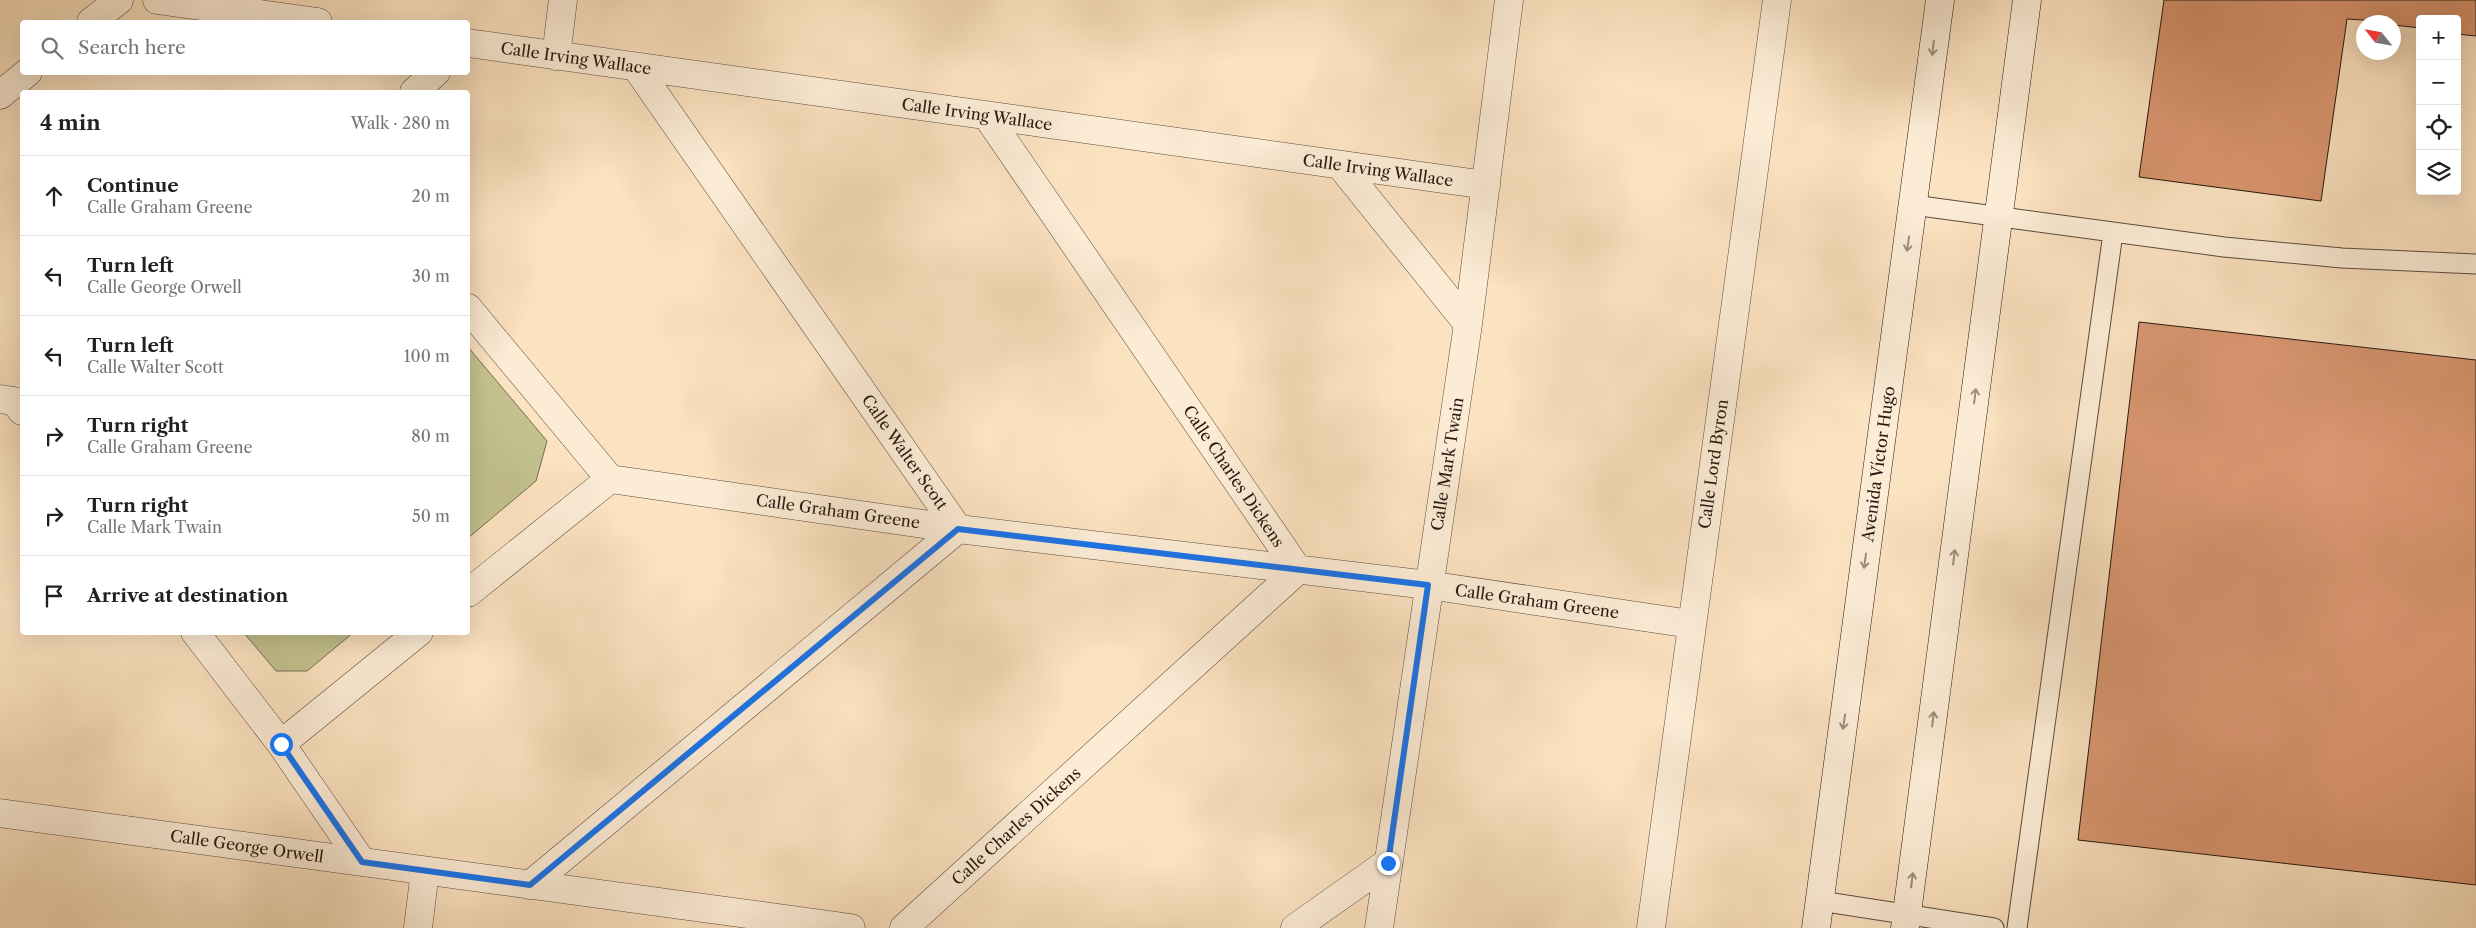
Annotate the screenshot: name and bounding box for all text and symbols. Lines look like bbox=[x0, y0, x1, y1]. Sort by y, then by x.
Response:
north arrow bbox=[2356, 15, 2401, 60]
map controls bbox=[2416, 15, 2461, 195]
button: + bbox=[2416, 15, 2461, 60]
search box bbox=[20, 20, 470, 75]
icon: search bbox=[38, 34, 66, 62]
text: Search here bbox=[78, 36, 186, 59]
street label: Calle Irving Wallace bbox=[499, 38, 653, 78]
one-way arrow bbox=[1928, 40, 1938, 56]
button: − bbox=[2416, 60, 2461, 105]
street label: Calle Irving Wallace bbox=[900, 94, 1054, 134]
button: locate bbox=[2416, 105, 2461, 150]
text: 4 min bbox=[40, 110, 101, 135]
text: Walk · 280 m bbox=[351, 113, 450, 133]
street label: Calle Irving Wallace bbox=[1301, 150, 1455, 190]
button: layers bbox=[2416, 150, 2461, 195]
text: Continue bbox=[87, 174, 179, 197]
icon: ahead bbox=[40, 182, 68, 210]
text: 20 m bbox=[411, 186, 450, 206]
text: Calle Graham Greene bbox=[87, 197, 252, 217]
one-way arrow bbox=[1903, 236, 1913, 252]
text: Turn left bbox=[87, 254, 174, 277]
icon: left bbox=[40, 262, 68, 290]
text: 30 m bbox=[412, 266, 450, 286]
text: Calle George Orwell bbox=[87, 277, 242, 297]
text: Turn left bbox=[87, 334, 174, 357]
icon: left bbox=[40, 342, 68, 370]
text: 100 m bbox=[404, 346, 450, 366]
text: Calle Walter Scott bbox=[87, 357, 224, 377]
street label: Avenida Víctor Hugo bbox=[1857, 385, 1899, 544]
one-way arrow bbox=[1970, 389, 1980, 405]
street label: Calle Walter Scott bbox=[858, 390, 953, 514]
street label: Calle Mark Twain bbox=[1427, 396, 1467, 532]
street label: Calle Lord Byron bbox=[1694, 398, 1732, 530]
street label: Calle Charles Dickens bbox=[1179, 401, 1289, 551]
text: Turn right bbox=[87, 414, 188, 437]
icon: right bbox=[40, 422, 68, 450]
text: 80 m bbox=[411, 426, 450, 446]
text: Calle Graham Greene bbox=[87, 437, 252, 457]
street label: Calle Graham Greene bbox=[755, 490, 921, 532]
text: Turn right bbox=[87, 494, 188, 517]
icon: right bbox=[40, 502, 68, 530]
text: 50 m bbox=[412, 506, 450, 526]
text: Calle Mark Twain bbox=[87, 517, 222, 537]
one-way arrow bbox=[1949, 550, 1959, 566]
one-way arrow bbox=[1860, 553, 1870, 569]
street label: Calle Graham Greene bbox=[1454, 580, 1620, 622]
icon: arrive bbox=[40, 582, 68, 610]
text: Arrive at destination bbox=[87, 584, 288, 607]
one-way arrow bbox=[1928, 711, 1938, 727]
one-way arrow bbox=[1838, 714, 1848, 730]
route start bbox=[270, 733, 293, 756]
street label: Calle Charles Dickens bbox=[947, 763, 1085, 889]
street label: Calle George Orwell bbox=[169, 825, 325, 867]
route end bbox=[1377, 852, 1400, 875]
one-way arrow bbox=[1907, 872, 1917, 888]

